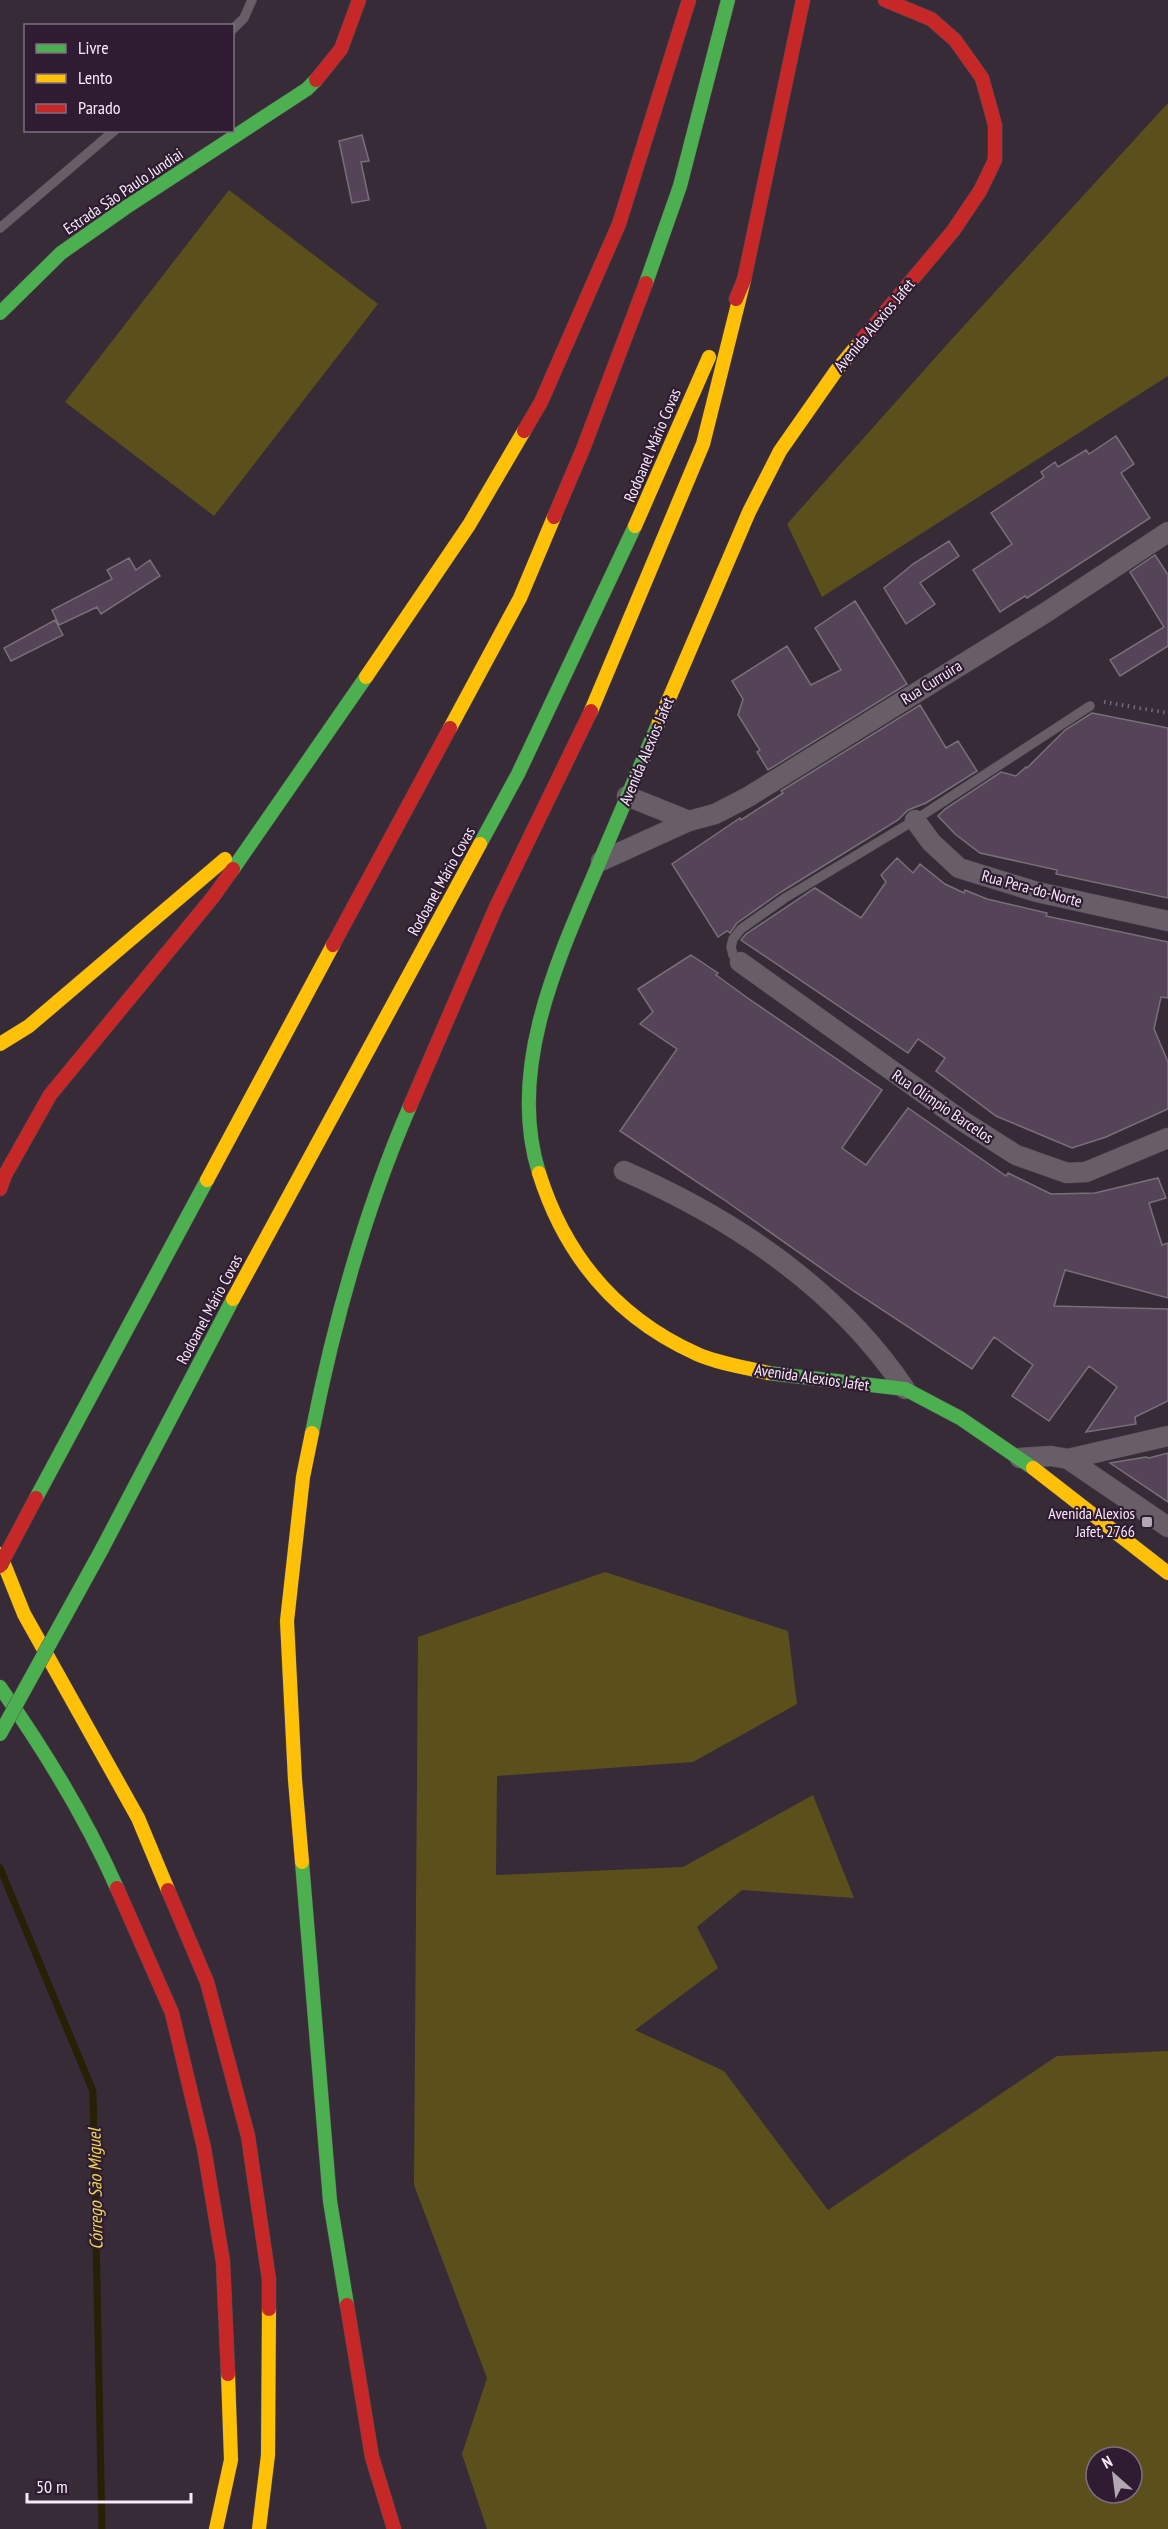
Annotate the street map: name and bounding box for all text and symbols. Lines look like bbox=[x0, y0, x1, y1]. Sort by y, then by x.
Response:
legend bbox=[24, 24, 234, 132]
text: Livre bbox=[78, 36, 109, 59]
text: Lento bbox=[78, 66, 113, 89]
text: Parado bbox=[78, 96, 121, 119]
street label: Estrada São Paulo Jundiai bbox=[59, 144, 187, 238]
street label: Avenida Alexios Jafet bbox=[829, 274, 919, 376]
street label: Rodoanel Mário Covas bbox=[619, 385, 685, 505]
street label: Rua Curruira bbox=[897, 655, 965, 709]
street label: Avenida Alexios Jafet bbox=[614, 693, 678, 808]
street label: Rodoanel Mário Covas bbox=[403, 823, 479, 939]
street label: Rua Pera-do-Norte bbox=[980, 865, 1084, 911]
street label: Rua Olímpio Barcelos bbox=[889, 1065, 997, 1147]
street label: Rodoanel Mário Covas bbox=[172, 1251, 246, 1367]
street label: Avenida Alexios Jafet bbox=[754, 1359, 871, 1395]
place label: Avenida Alexios Jafet, 2766 bbox=[1048, 1503, 1135, 1541]
marker: Avenida Alexios Jafet, 2766 bbox=[1140, 1515, 1154, 1529]
water label: Córrego São Miguel bbox=[82, 2126, 108, 2250]
north arrow bbox=[1084, 2445, 1144, 2505]
text: N bbox=[1098, 2451, 1115, 2473]
scale bar bbox=[27, 2466, 190, 2504]
text: 50 m bbox=[36, 2475, 68, 2498]

